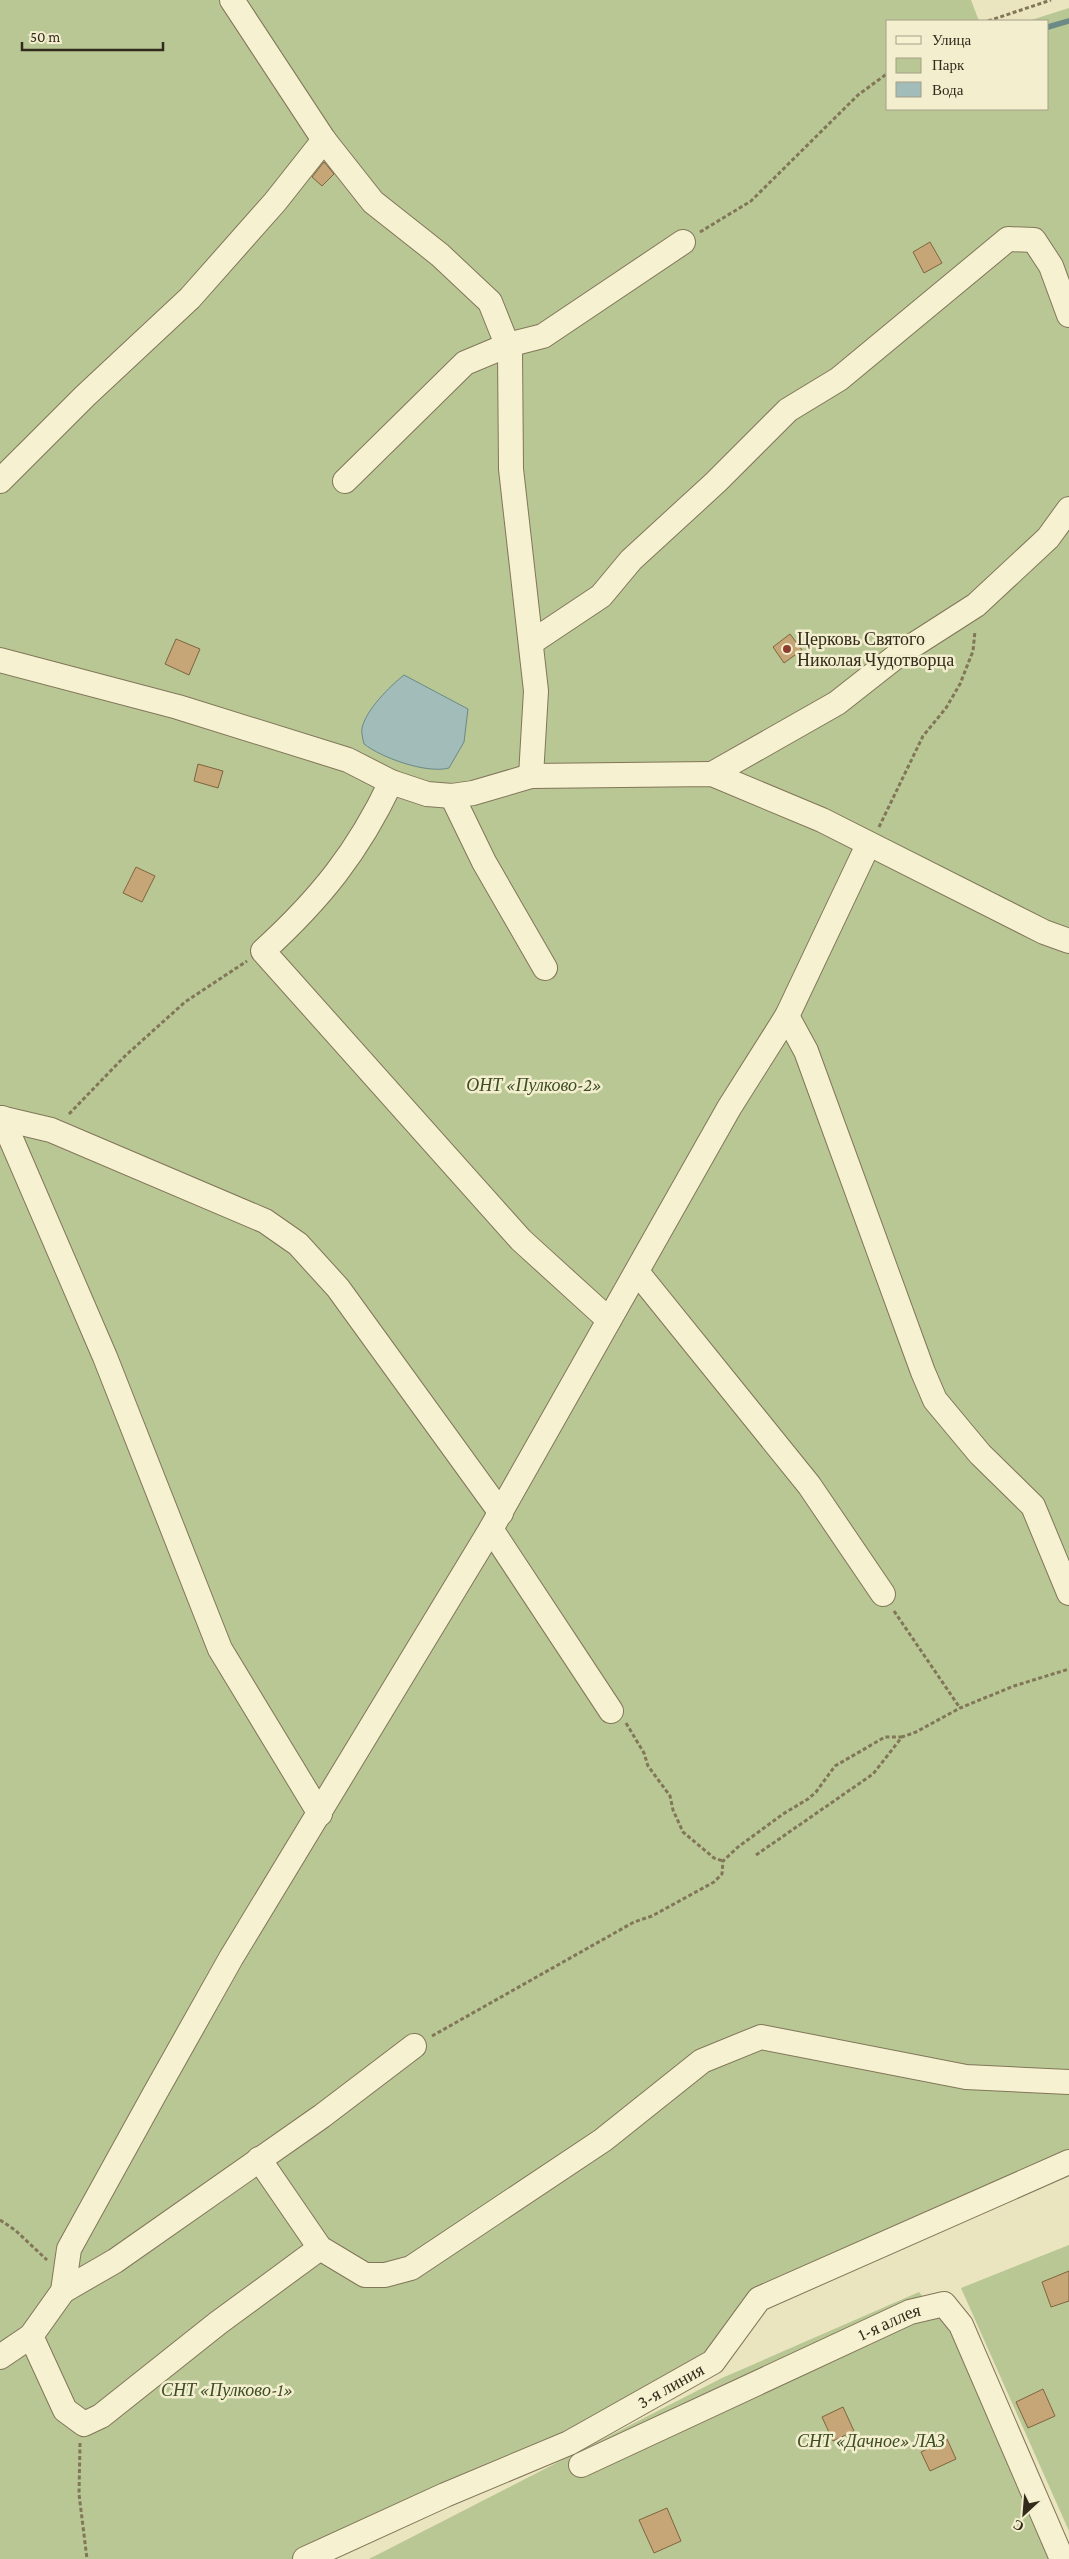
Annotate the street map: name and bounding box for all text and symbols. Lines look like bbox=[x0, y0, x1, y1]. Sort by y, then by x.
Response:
scale bar bbox=[22, 20, 164, 52]
legend bbox=[886, 20, 1049, 110]
text: 50 m bbox=[30, 29, 60, 45]
text: Улица bbox=[932, 32, 971, 48]
text: Парк bbox=[932, 57, 965, 73]
text: Вода bbox=[932, 82, 964, 98]
place label: Церковь Святого Николая Чудотворца bbox=[797, 629, 954, 670]
marker: Церковь Святого Николая Чудотворца bbox=[781, 643, 793, 655]
park label: ОНТ «Пулково-2» bbox=[466, 1075, 602, 1095]
street label: 1-я аллея bbox=[855, 2300, 922, 2345]
street label: 3-я линия bbox=[634, 2359, 707, 2412]
park label: СНТ «Пулково-1» bbox=[161, 2380, 293, 2400]
park label: СНТ «Дачное» ЛАЗ bbox=[797, 2431, 945, 2451]
north arrow bbox=[999, 2489, 1049, 2539]
text: С bbox=[1010, 2516, 1026, 2535]

